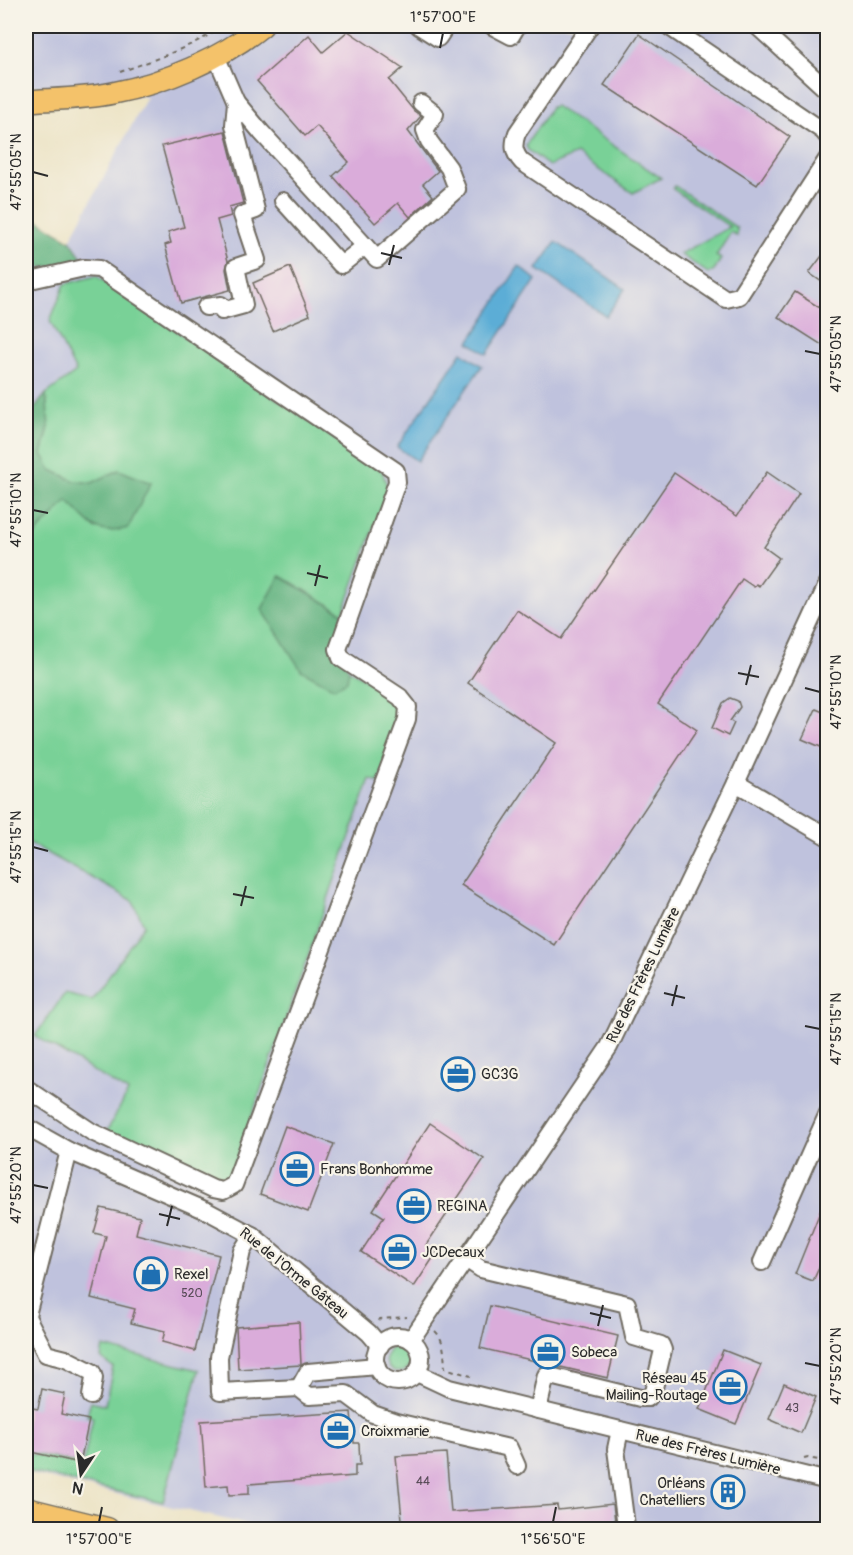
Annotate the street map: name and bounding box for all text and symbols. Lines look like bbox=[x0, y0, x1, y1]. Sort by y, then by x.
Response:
text: 1°57'00"E bbox=[410, 8, 476, 27]
text: 47°55'05"N bbox=[7, 133, 26, 211]
text: 47°55'05"N bbox=[827, 315, 846, 393]
text: 47°55'10"N bbox=[7, 473, 26, 547]
text: 47°55'10"N bbox=[827, 655, 846, 729]
text: 47°55'15"N bbox=[7, 811, 26, 883]
street label: Rue des Frères Lumière bbox=[602, 904, 685, 1046]
text: 47°55'15"N bbox=[827, 993, 846, 1065]
office icon: GC3G bbox=[440, 1056, 476, 1092]
place label: GC3G bbox=[481, 1065, 519, 1084]
text: 47°55'20"N bbox=[7, 1146, 26, 1224]
office icon: Frans Bonhomme bbox=[279, 1151, 315, 1187]
place label: Frans Bonhomme bbox=[320, 1160, 433, 1179]
office icon: REGINA bbox=[396, 1188, 432, 1224]
place label: REGINA bbox=[437, 1197, 488, 1216]
street label: Rue de l'Orme Gâteau bbox=[235, 1224, 352, 1323]
office icon: JCDecaux bbox=[381, 1234, 417, 1270]
place label: JCDecaux bbox=[422, 1243, 484, 1262]
shop icon: Rexel bbox=[133, 1256, 169, 1292]
place label: Rexel bbox=[174, 1265, 209, 1284]
house number: 520 bbox=[181, 1286, 203, 1301]
text: 47°55'20"N bbox=[827, 1327, 846, 1405]
office icon: Sobeca bbox=[530, 1334, 566, 1370]
place label: Sobeca bbox=[571, 1343, 617, 1362]
place label: Réseau 45 Mailing-Routage bbox=[606, 1369, 708, 1405]
office icon: Réseau 45 Mailing-Routage bbox=[712, 1369, 748, 1405]
house number: 43 bbox=[785, 1401, 799, 1416]
office icon: Croixmarie bbox=[320, 1413, 356, 1449]
place label: Croixmarie bbox=[361, 1422, 430, 1441]
street label: Rue des Frères Lumière bbox=[634, 1425, 783, 1480]
north arrow bbox=[51, 1444, 111, 1504]
house number: 44 bbox=[416, 1474, 430, 1489]
place label: Orléans Chatelliers bbox=[639, 1474, 705, 1510]
building icon: Orléans Chatelliers bbox=[710, 1474, 746, 1510]
text: N bbox=[70, 1477, 85, 1499]
text: 1°57'00"E bbox=[66, 1530, 132, 1549]
text: 1°56'50"E bbox=[521, 1530, 585, 1549]

